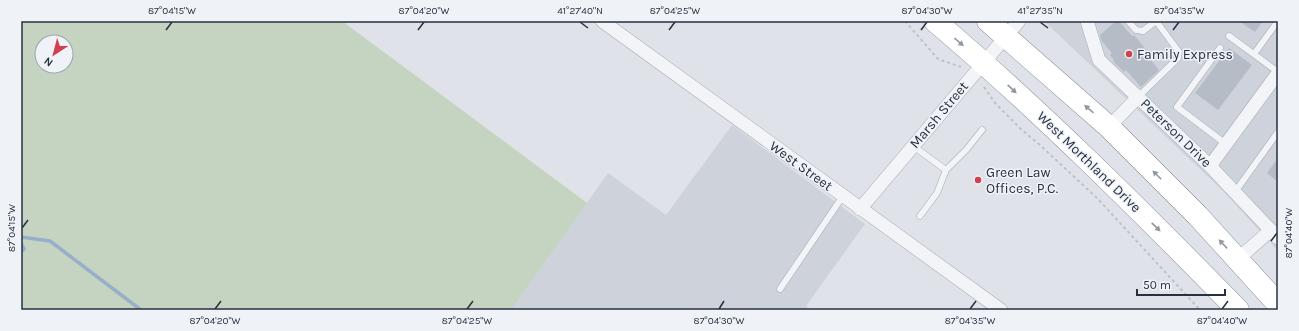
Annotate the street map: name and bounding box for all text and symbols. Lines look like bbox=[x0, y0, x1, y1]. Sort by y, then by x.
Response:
text: 87°04'15"W bbox=[148, 5, 196, 17]
text: 87°04'20"W bbox=[399, 5, 449, 17]
text: 41°27'40"N bbox=[557, 5, 603, 17]
text: 87°04'25"W bbox=[650, 5, 700, 17]
text: 87°04'30"W bbox=[902, 5, 953, 17]
text: 41°27'35"N bbox=[1017, 5, 1063, 17]
text: 87°04'35"W bbox=[1154, 5, 1204, 17]
north arrow bbox=[34, 34, 74, 74]
one-way arrow bbox=[954, 37, 964, 46]
place label: Family Express bbox=[1137, 46, 1233, 63]
marker: Family Express bbox=[1124, 49, 1134, 59]
text: N bbox=[41, 54, 55, 69]
street label: Marsh Street bbox=[906, 78, 972, 152]
one-way arrow bbox=[1007, 84, 1017, 93]
street label: Peterson Drive bbox=[1137, 95, 1215, 171]
one-way arrow bbox=[1084, 105, 1095, 114]
street label: West Morthland Drive bbox=[1034, 108, 1144, 216]
street label: West Street bbox=[766, 137, 836, 195]
place label: Green Law Offices, P.C. bbox=[986, 164, 1059, 197]
one-way arrow bbox=[1152, 170, 1162, 180]
marker: Green Law Offices, P.C. bbox=[973, 175, 983, 185]
text: 87°04'15"W bbox=[6, 204, 18, 252]
text: 87°04'40"W bbox=[1283, 208, 1295, 258]
one-way arrow bbox=[1151, 222, 1161, 232]
one-way arrow bbox=[1219, 239, 1228, 249]
scale bar bbox=[1137, 271, 1225, 297]
text: 50 m bbox=[1143, 278, 1171, 292]
text: 87°04'20"W bbox=[190, 315, 240, 327]
text: 87°04'25"W bbox=[442, 315, 492, 327]
text: 87°04'30"W bbox=[694, 315, 745, 327]
text: 87°04'35"W bbox=[945, 315, 995, 327]
text: 87°04'40"W bbox=[1197, 315, 1247, 327]

